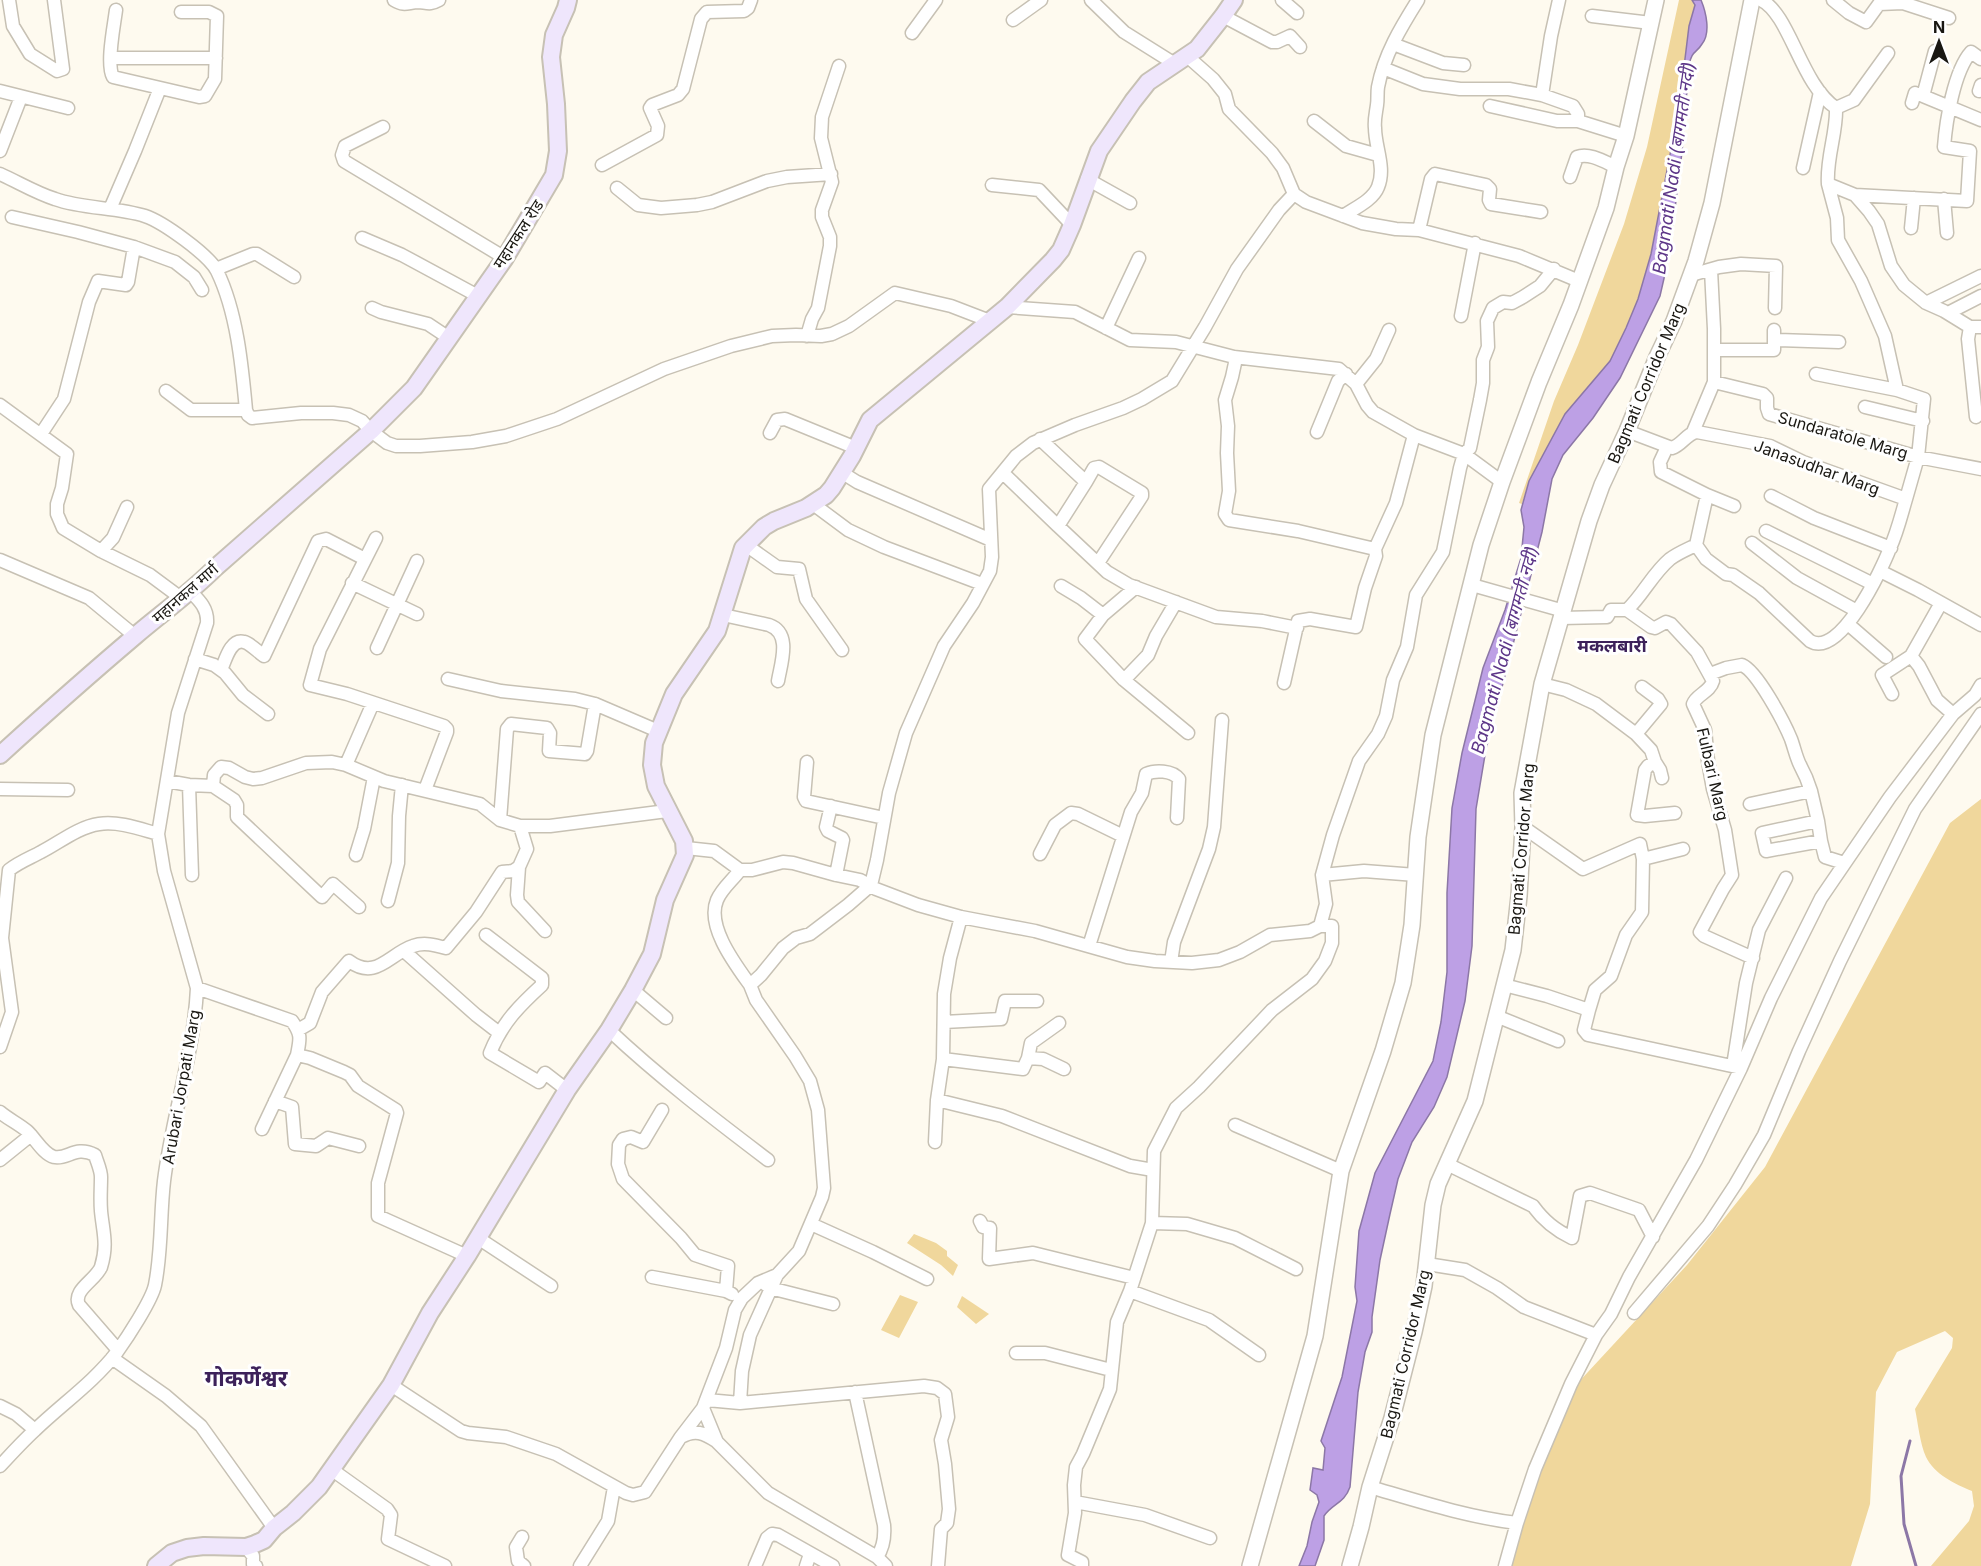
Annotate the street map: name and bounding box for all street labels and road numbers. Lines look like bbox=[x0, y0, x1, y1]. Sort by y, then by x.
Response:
street label: महानकल रोड bbox=[488, 195, 548, 272]
street label: Bagmati Corridor Marg bbox=[1603, 300, 1689, 466]
street label: Sundaratole Marg bbox=[1776, 407, 1910, 463]
street label: Janasudhar Marg bbox=[1751, 435, 1883, 499]
street label: महानकल मार्ग bbox=[148, 558, 223, 627]
street label: Fulbari Marg bbox=[1693, 726, 1733, 822]
street label: Bagmati Corridor Marg bbox=[1504, 762, 1538, 936]
street label: Arubari Jorpati Marg bbox=[158, 1008, 204, 1166]
street label: Bagmati Corridor Marg bbox=[1376, 1268, 1434, 1440]

